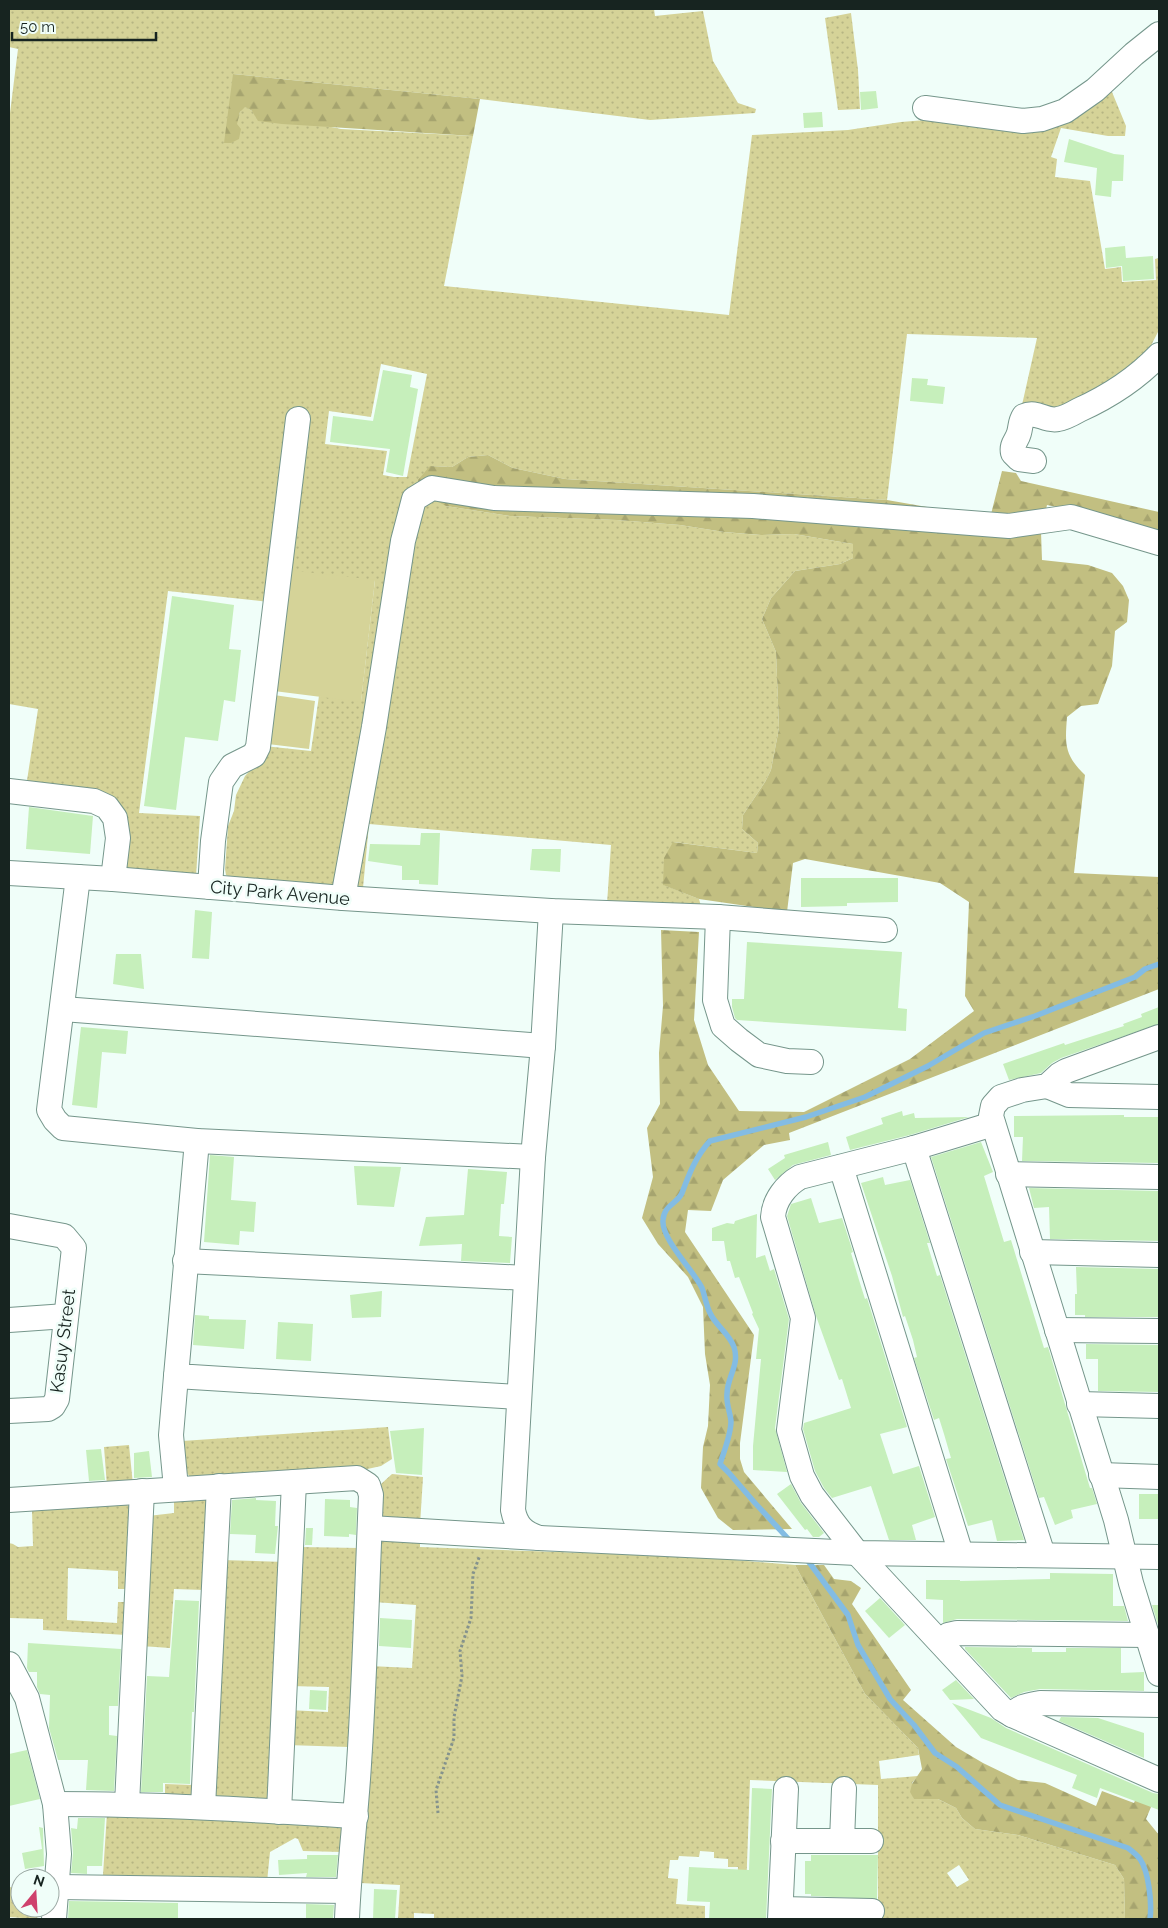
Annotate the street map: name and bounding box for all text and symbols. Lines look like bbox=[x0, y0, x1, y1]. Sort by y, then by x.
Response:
scale bar bbox=[12, 10, 156, 42]
text: 50 m bbox=[20, 18, 55, 36]
street label: City Park Avenue bbox=[209, 876, 351, 909]
street label: Kasuy Street bbox=[46, 1288, 79, 1394]
north arrow bbox=[10, 1868, 60, 1918]
text: N bbox=[31, 1871, 47, 1890]

